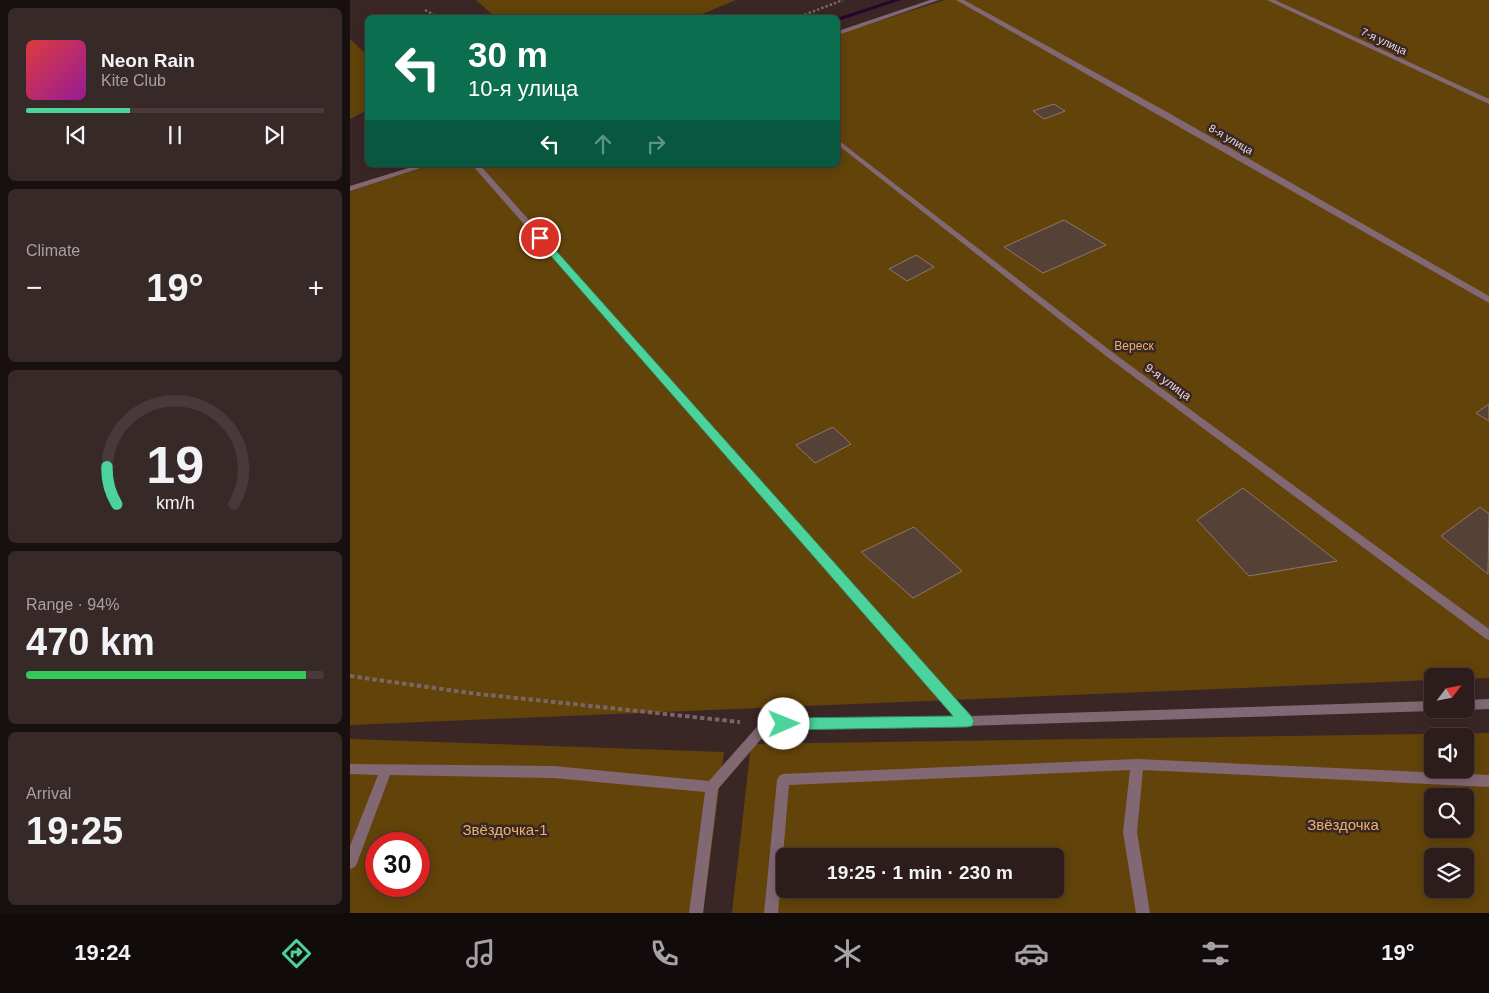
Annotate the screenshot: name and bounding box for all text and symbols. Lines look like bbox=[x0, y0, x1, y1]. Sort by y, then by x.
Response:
street label: 7-я улица bbox=[1359, 25, 1410, 57]
icon: left bbox=[385, 35, 450, 100]
text: 30 m bbox=[468, 35, 548, 74]
text: Neon Rain bbox=[101, 50, 195, 71]
text: Kite Club bbox=[101, 72, 166, 89]
text: 10-я улица bbox=[468, 76, 578, 101]
icon: previous bbox=[62, 121, 90, 149]
icon: pause bbox=[161, 121, 189, 149]
icon: next bbox=[260, 121, 288, 149]
street label: 8-я улица bbox=[1207, 122, 1256, 157]
icon: left bbox=[536, 130, 564, 158]
icon: ahead bbox=[589, 130, 617, 158]
icon: right bbox=[642, 130, 670, 158]
pin bbox=[519, 217, 561, 259]
icon: arrive bbox=[526, 224, 554, 252]
text: Climate bbox=[26, 242, 80, 259]
text: 19° bbox=[146, 267, 204, 309]
text: − bbox=[26, 272, 42, 303]
text: + bbox=[308, 272, 324, 303]
park label: Вереск bbox=[1114, 339, 1154, 353]
street label: 9-я улица bbox=[1142, 361, 1194, 404]
text: 19 bbox=[146, 436, 204, 494]
text: km/h bbox=[156, 493, 194, 513]
text: Range · 94% bbox=[26, 596, 119, 613]
text: 470 km bbox=[26, 621, 155, 663]
north arrow bbox=[1424, 668, 1474, 718]
map controls bbox=[1424, 668, 1474, 898]
position arrow bbox=[757, 697, 809, 749]
button: sound bbox=[1424, 728, 1474, 778]
text: Arrival bbox=[26, 785, 71, 802]
button: search bbox=[1424, 788, 1474, 838]
text: 19:25 bbox=[26, 810, 123, 852]
park label: Звёздочка bbox=[1307, 816, 1380, 833]
park label: Звёздочка-1 bbox=[462, 821, 548, 838]
speed limit sign: 30 bbox=[365, 832, 430, 897]
button: layers bbox=[1424, 848, 1474, 898]
text: 19:25 · 1 min · 230 m bbox=[827, 862, 1013, 883]
icon: directions bbox=[279, 936, 314, 971]
icon: music bbox=[463, 936, 498, 971]
icon: phone bbox=[647, 936, 682, 971]
icon: climate bbox=[830, 936, 865, 971]
icon: car bbox=[1014, 936, 1049, 971]
icon: filters bbox=[1198, 936, 1233, 971]
text: 19:24 bbox=[74, 940, 131, 965]
text: 19° bbox=[1381, 940, 1415, 965]

